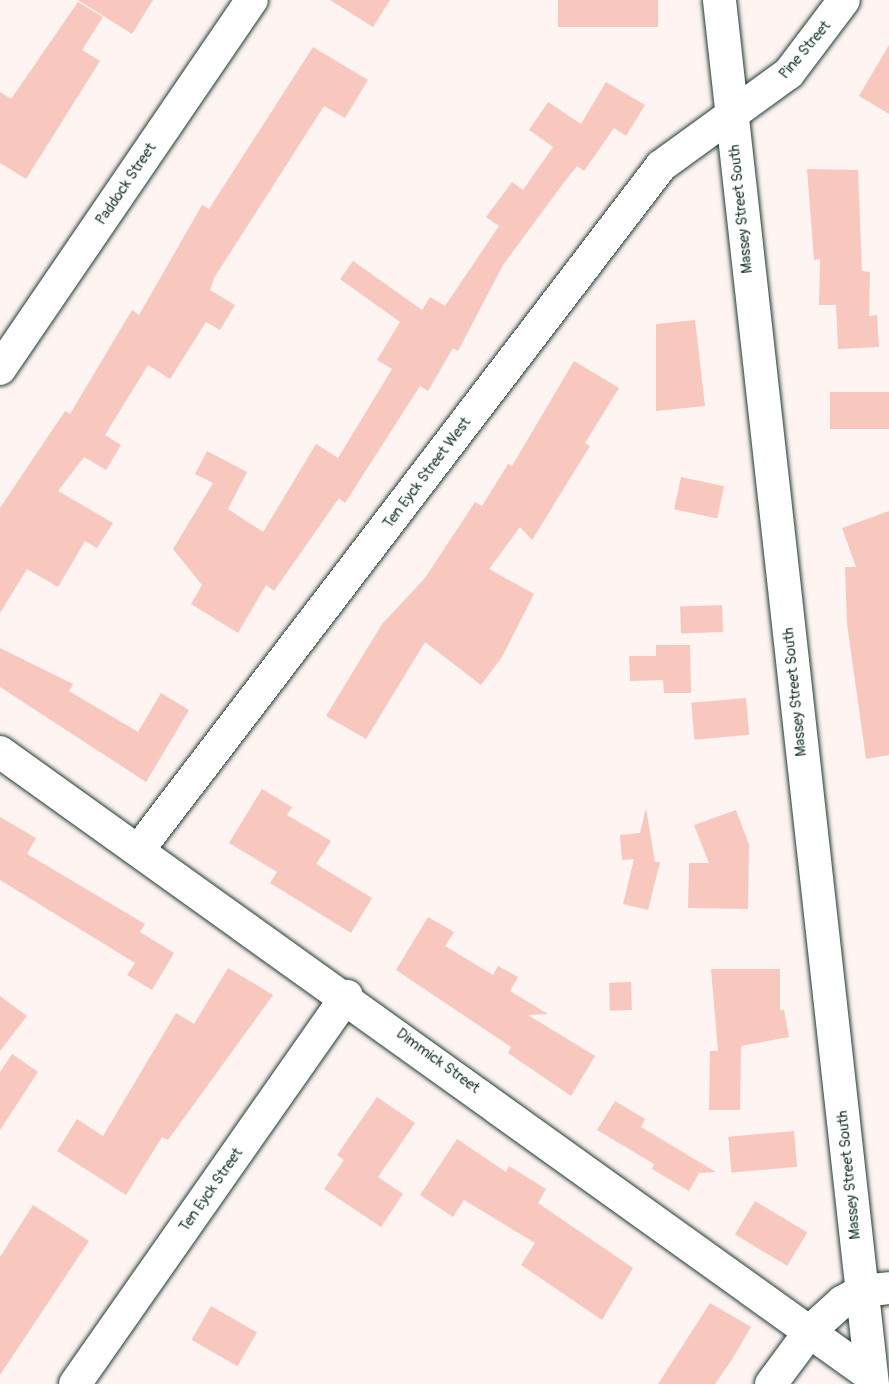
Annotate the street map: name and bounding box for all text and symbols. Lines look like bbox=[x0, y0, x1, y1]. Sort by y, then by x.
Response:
street label: Pine Street bbox=[775, 17, 835, 83]
street label: Paddock Street bbox=[92, 140, 160, 228]
street label: Massey Street South bbox=[725, 144, 757, 274]
street label: Ten Eyck Street West bbox=[379, 414, 475, 532]
street label: Massey Street South bbox=[779, 627, 811, 757]
street label: Dimmick Street bbox=[393, 1025, 483, 1097]
street label: Massey Street South bbox=[833, 1110, 865, 1240]
street label: Ten Eyck Street bbox=[175, 1145, 247, 1235]

